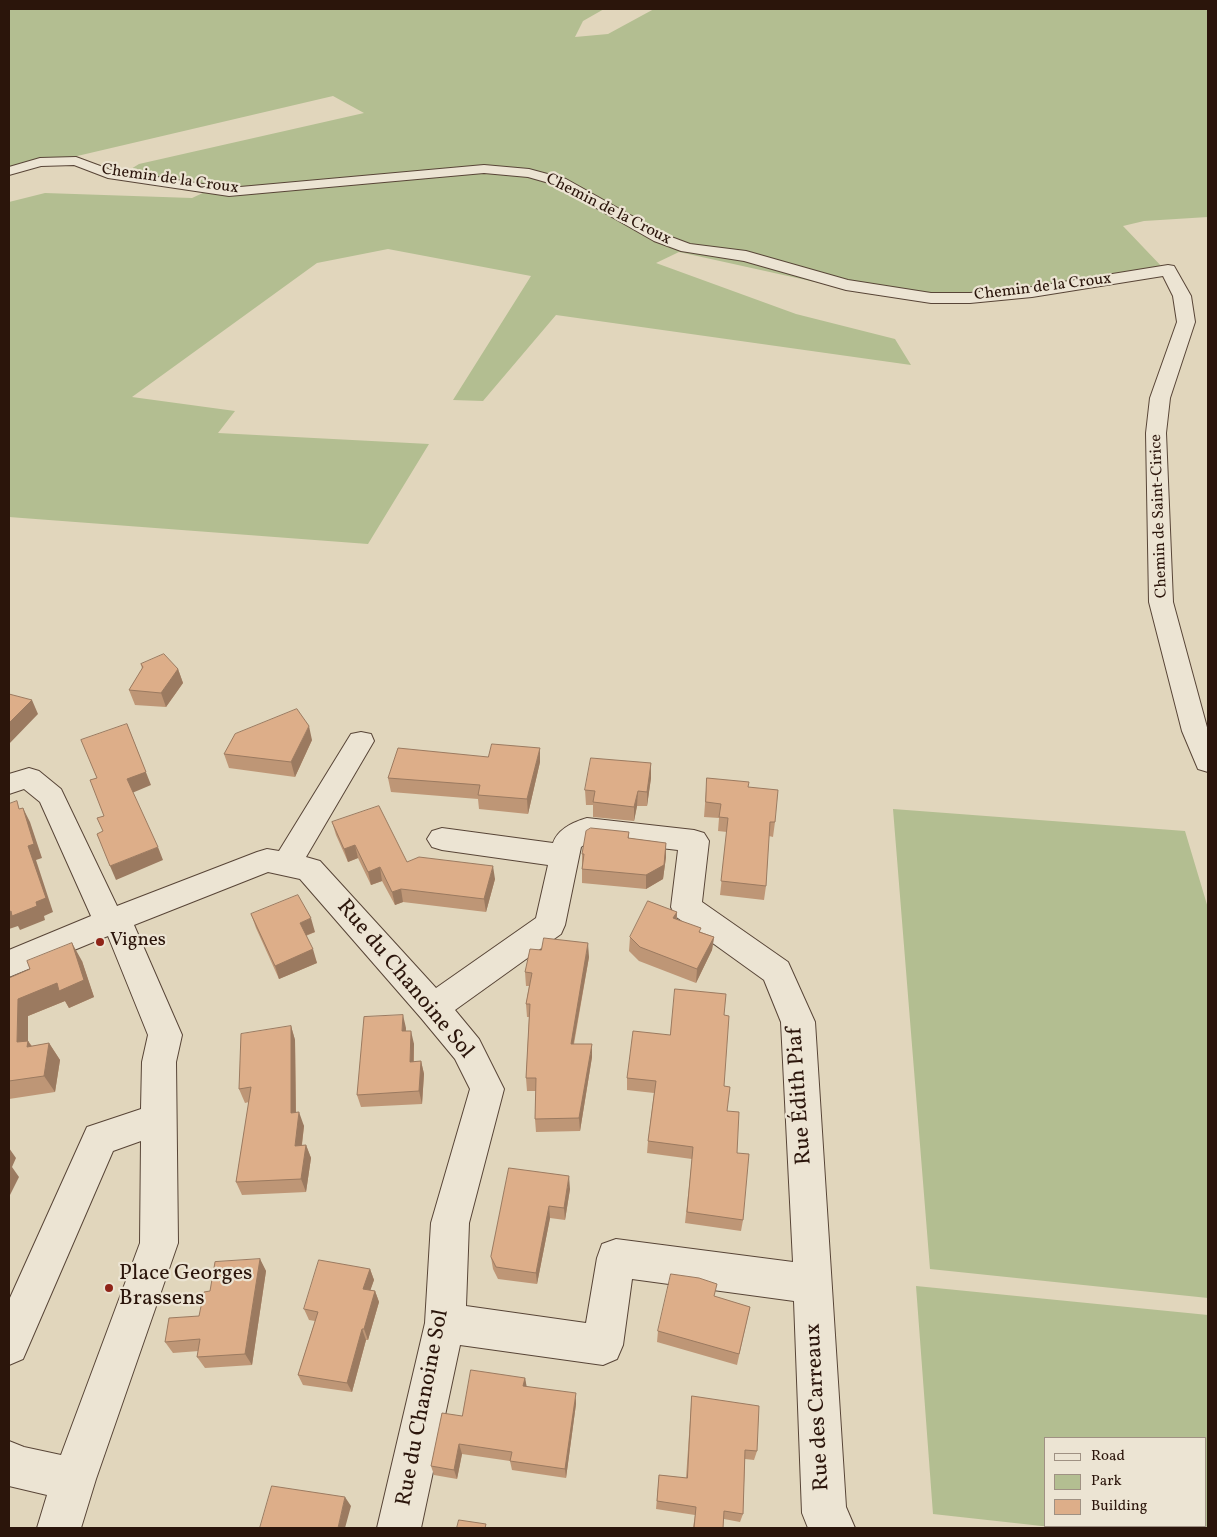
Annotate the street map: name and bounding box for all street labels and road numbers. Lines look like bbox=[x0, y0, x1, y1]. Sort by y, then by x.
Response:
street label: Chemin de la Croux bbox=[100, 161, 240, 199]
street label: Chemin de la Croux bbox=[542, 170, 674, 250]
street label: Chemin de la Croux bbox=[973, 270, 1113, 306]
street label: Chemin de Saint-Cirice bbox=[1148, 434, 1172, 598]
street label: Rue du Chanoine Sol bbox=[330, 895, 478, 1065]
street label: Rue Édith Piaf bbox=[783, 1026, 819, 1166]
street label: Rue du Chanoine Sol bbox=[392, 1308, 456, 1508]
street label: Rue des Carreaux bbox=[801, 1322, 837, 1492]

